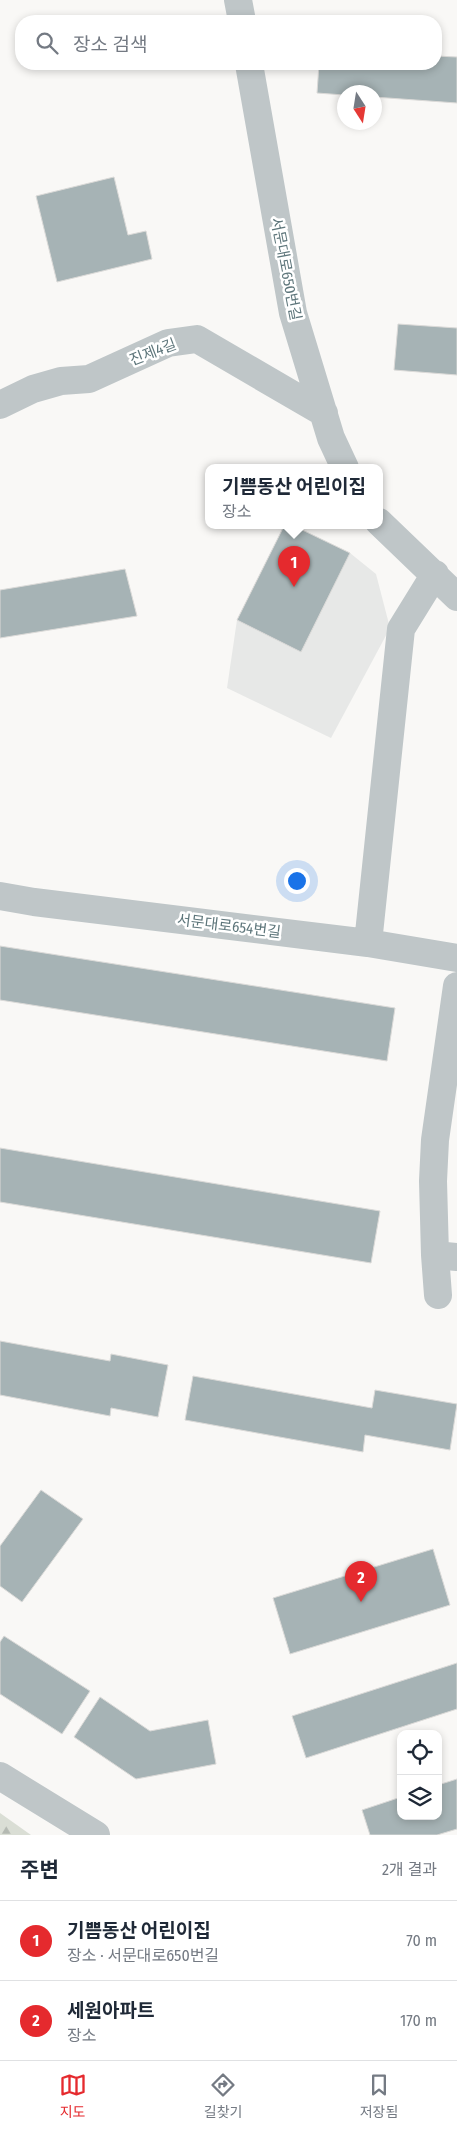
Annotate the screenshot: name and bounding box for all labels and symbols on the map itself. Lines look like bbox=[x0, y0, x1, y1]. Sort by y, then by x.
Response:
north arrow bbox=[337, 85, 382, 130]
street label: 서문대로650번길 bbox=[267, 216, 305, 322]
street label: 진제4길 bbox=[127, 335, 179, 369]
pin: 1 bbox=[278, 546, 310, 587]
your location bbox=[284, 868, 310, 894]
street label: 서문대로654번길 bbox=[176, 911, 282, 941]
pin: 2 bbox=[345, 1561, 377, 1602]

